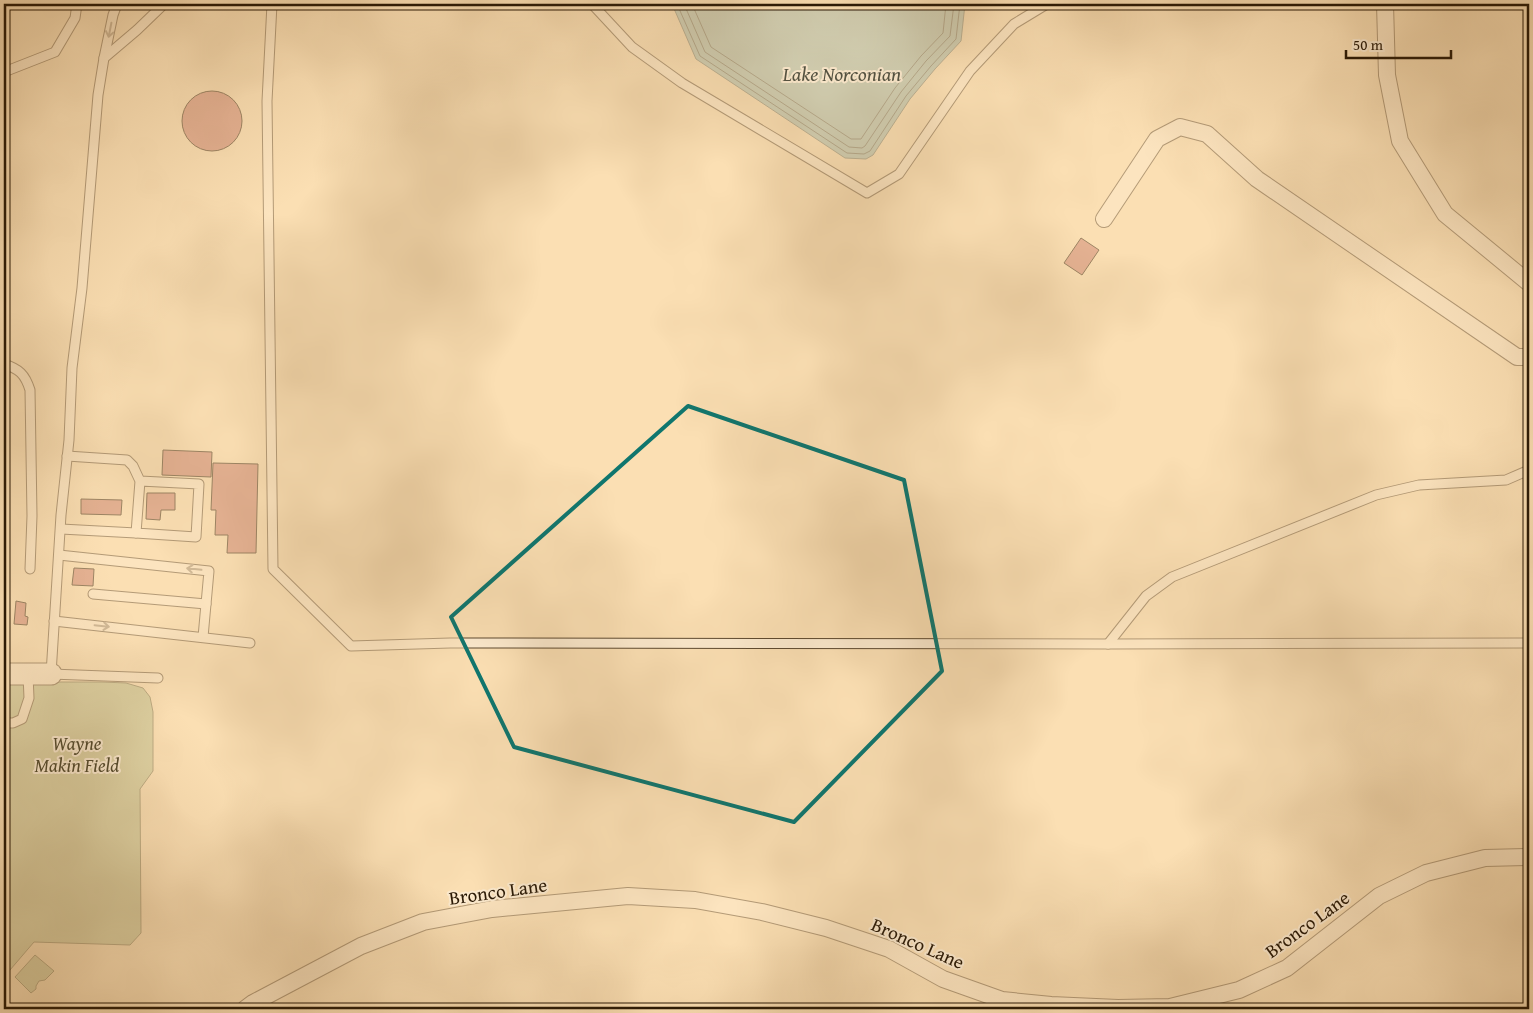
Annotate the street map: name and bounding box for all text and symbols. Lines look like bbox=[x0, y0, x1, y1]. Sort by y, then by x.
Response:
one-way arrow bbox=[104, 22, 114, 38]
scale bar bbox=[1346, 28, 1450, 60]
text: 50 m bbox=[1353, 34, 1384, 55]
water label: Lake Norconian bbox=[782, 59, 901, 88]
one-way arrow bbox=[186, 564, 202, 574]
one-way arrow bbox=[94, 621, 110, 631]
park label: Wayne Makin Field bbox=[35, 729, 119, 779]
street label: Bronco Lane bbox=[447, 870, 549, 912]
street label: Bronco Lane bbox=[1259, 884, 1355, 964]
street label: Bronco Lane bbox=[867, 910, 969, 976]

